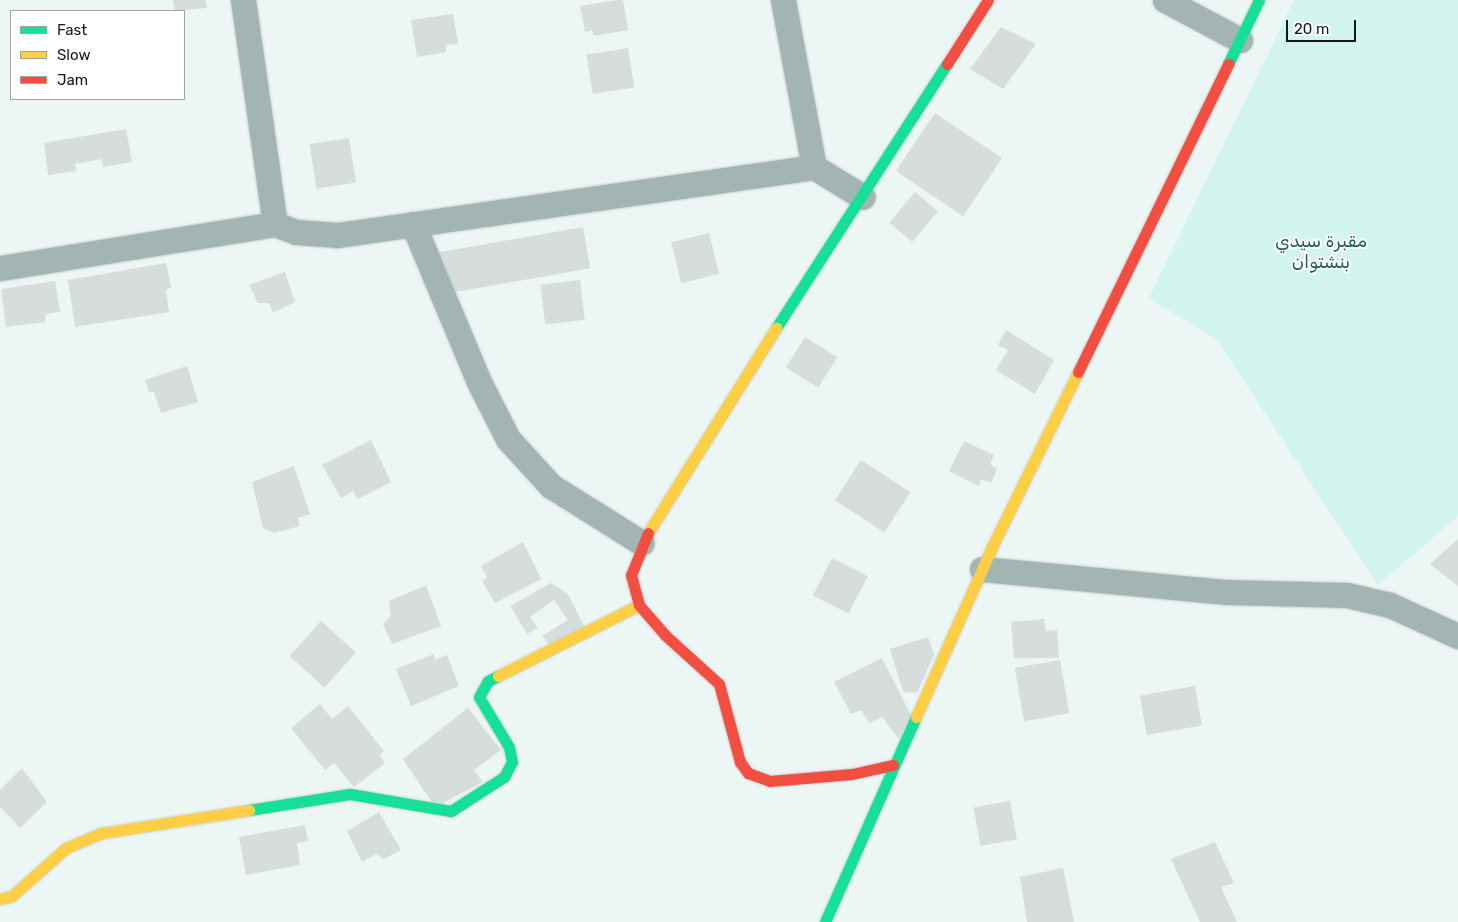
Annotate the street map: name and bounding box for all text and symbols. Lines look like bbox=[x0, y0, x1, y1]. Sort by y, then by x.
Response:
legend bbox=[10, 10, 185, 100]
scale bar bbox=[1288, 10, 1358, 42]
text: 20 m bbox=[1294, 20, 1329, 38]
text: Fast bbox=[57, 21, 87, 39]
text: Slow bbox=[57, 46, 90, 64]
text: Jam bbox=[57, 71, 88, 89]
park label: مقبرة سيدي بنشتوان bbox=[1275, 231, 1367, 274]

